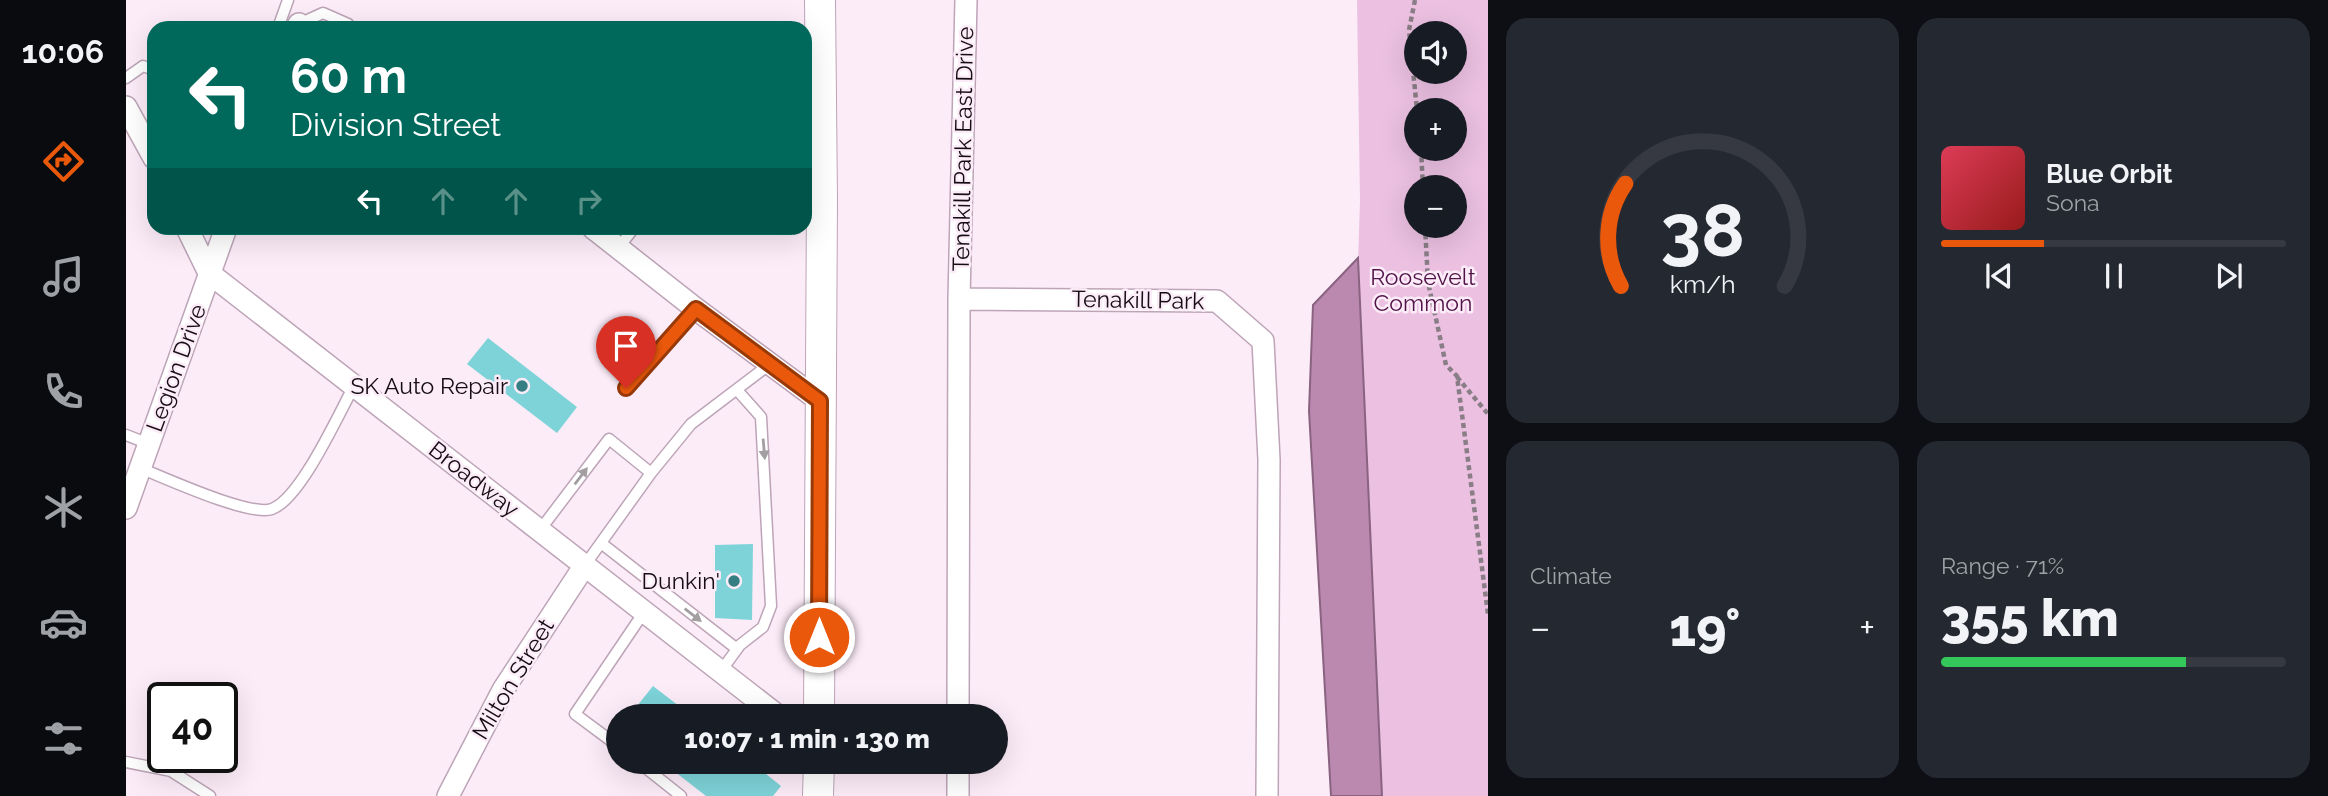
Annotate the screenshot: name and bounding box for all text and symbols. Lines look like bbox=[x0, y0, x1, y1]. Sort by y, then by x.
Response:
map controls bbox=[1404, 21, 1467, 238]
button: sound bbox=[1404, 21, 1467, 84]
street label: Tenakill Park East Drive bbox=[947, 26, 978, 272]
text: 10:06 bbox=[22, 33, 104, 70]
text: 60 m bbox=[290, 47, 407, 104]
icon: left bbox=[175, 49, 266, 140]
button: + bbox=[1404, 98, 1467, 161]
text: Division Street bbox=[290, 106, 501, 143]
icon: directions bbox=[39, 137, 88, 186]
text: Blue Orbit bbox=[2046, 159, 2173, 189]
button: − bbox=[1404, 175, 1467, 238]
icon: left bbox=[351, 182, 389, 220]
icon: ahead bbox=[424, 182, 462, 220]
icon: ahead bbox=[497, 182, 535, 220]
icon: right bbox=[570, 182, 608, 220]
text: 38 bbox=[1660, 189, 1745, 274]
text: Sona bbox=[2046, 189, 2100, 216]
icon: music bbox=[39, 252, 88, 301]
icon: previous bbox=[1980, 257, 2018, 295]
icon: pause bbox=[2095, 257, 2133, 295]
icon: next bbox=[2210, 257, 2248, 295]
park label: Roosevelt Common bbox=[1370, 263, 1476, 316]
text: km/h bbox=[1670, 269, 1735, 299]
street label: Tenakill Park bbox=[1071, 285, 1205, 314]
street label: Legion Drive bbox=[140, 300, 211, 435]
pin bbox=[596, 316, 656, 388]
icon: arrive bbox=[607, 327, 645, 365]
icon: phone bbox=[39, 367, 88, 416]
place label: SK Auto Repair bbox=[350, 372, 508, 399]
marker: SK Auto Repair bbox=[514, 378, 530, 394]
street label: Broadway bbox=[424, 435, 525, 522]
one-way arrow bbox=[759, 438, 770, 460]
one-way arrow bbox=[574, 466, 588, 485]
icon: climate bbox=[39, 483, 88, 532]
text: Range · 71% bbox=[1941, 552, 2064, 579]
text: Climate bbox=[1530, 562, 1612, 589]
place label: Dunkin' bbox=[642, 567, 720, 594]
marker: Dunkin' bbox=[726, 573, 742, 589]
text: 355 km bbox=[1941, 587, 2119, 648]
text: 19° bbox=[1669, 597, 1741, 658]
icon: car bbox=[39, 598, 88, 647]
position arrow bbox=[782, 600, 856, 674]
text: − bbox=[1530, 605, 1550, 650]
text: + bbox=[1859, 605, 1875, 650]
one-way arrow bbox=[684, 607, 702, 622]
street label: Milton Street bbox=[466, 613, 559, 744]
speed limit sign: 40 bbox=[147, 682, 238, 773]
icon: filters bbox=[39, 714, 88, 763]
text: 10:07 · 1 min · 130 m bbox=[684, 724, 930, 754]

